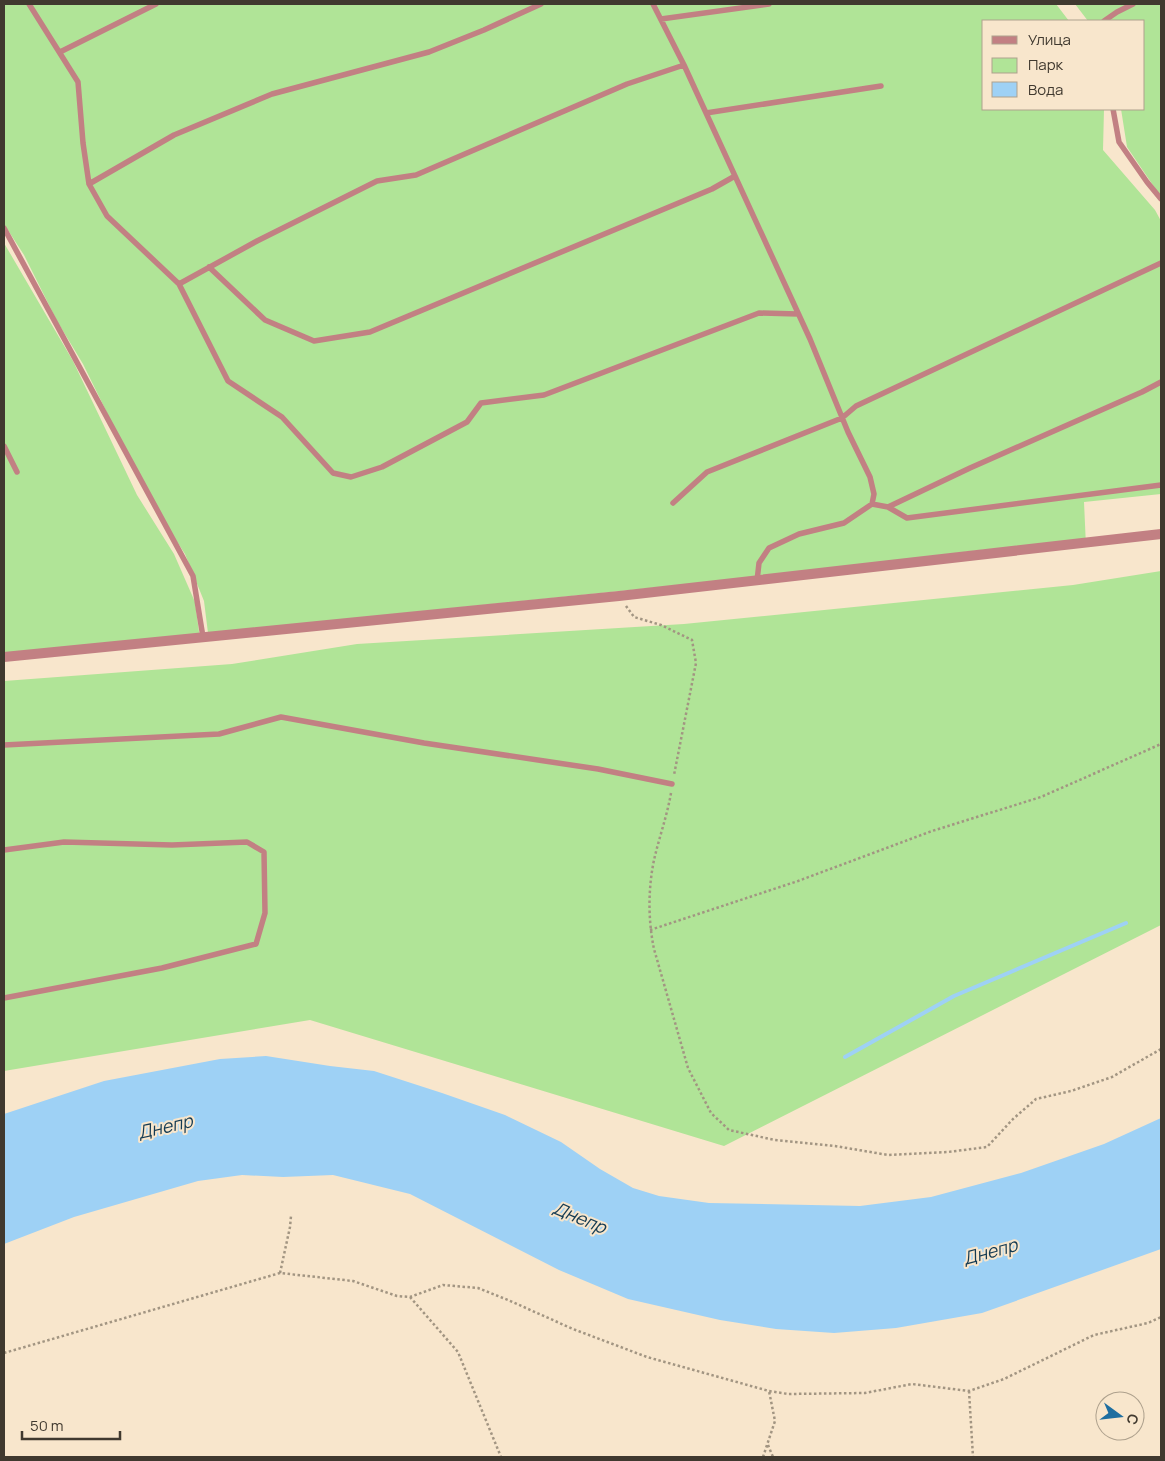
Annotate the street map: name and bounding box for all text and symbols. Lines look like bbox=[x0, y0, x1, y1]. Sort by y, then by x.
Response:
legend bbox=[982, 20, 1145, 110]
text: Улица bbox=[1028, 29, 1071, 50]
text: Парк bbox=[1028, 54, 1064, 75]
text: Вода bbox=[1028, 79, 1063, 100]
water label: Днепр bbox=[135, 1108, 196, 1144]
water label: Днепр bbox=[550, 1195, 611, 1239]
water label: Днепр bbox=[960, 1232, 1021, 1270]
north arrow bbox=[1095, 1391, 1145, 1441]
scale bar bbox=[22, 1408, 120, 1440]
text: С bbox=[1123, 1412, 1144, 1427]
text: 50 m bbox=[30, 1415, 64, 1436]

